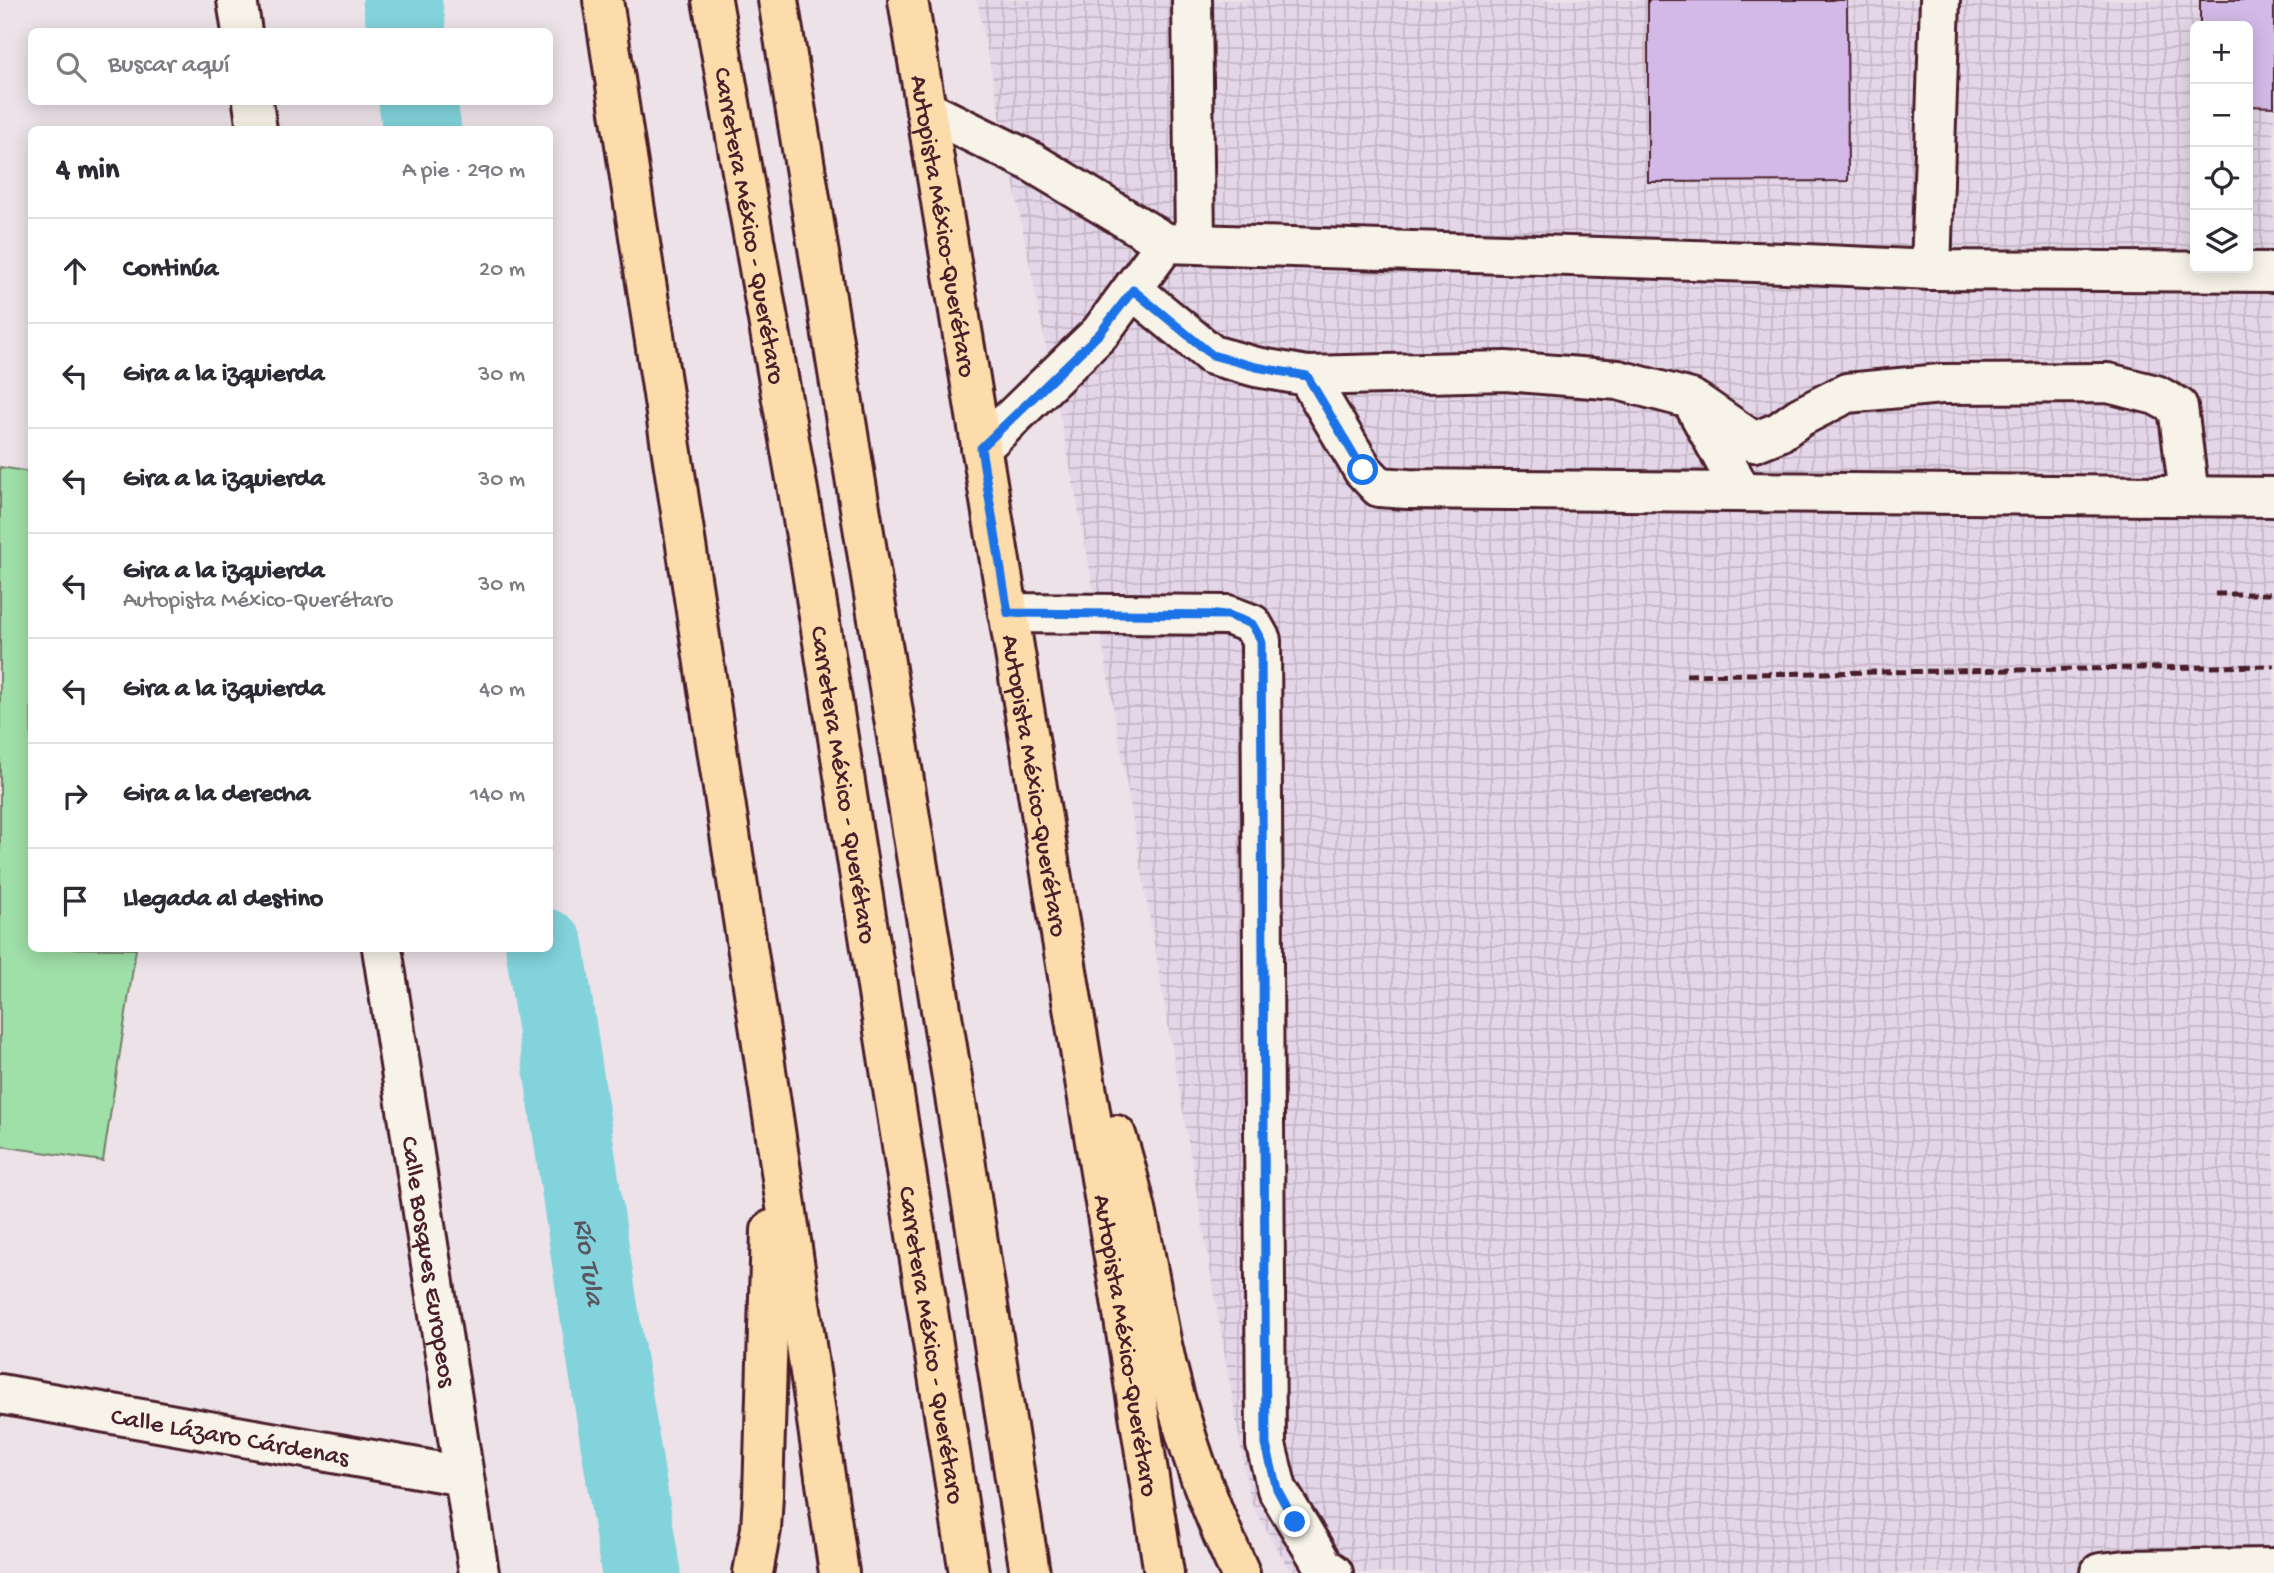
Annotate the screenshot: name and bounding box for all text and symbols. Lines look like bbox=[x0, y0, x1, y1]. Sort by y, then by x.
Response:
map controls bbox=[2190, 21, 2253, 273]
button: + bbox=[2190, 21, 2253, 84]
search box bbox=[28, 28, 553, 105]
icon: search bbox=[52, 48, 90, 86]
text: Buscar aquí bbox=[108, 51, 230, 82]
street label: Carretera México - Querétaro bbox=[704, 65, 790, 387]
street label: Autopista México-Querétaro bbox=[901, 73, 981, 380]
button: − bbox=[2190, 84, 2253, 147]
button: locate bbox=[2190, 147, 2253, 210]
text: 4 min bbox=[56, 154, 119, 189]
text: A pie · 290 m bbox=[402, 158, 525, 185]
button: layers bbox=[2190, 210, 2253, 273]
icon: ahead bbox=[56, 252, 94, 290]
text: Continúa bbox=[123, 255, 218, 286]
text: 20 m bbox=[479, 257, 525, 284]
icon: left bbox=[56, 357, 94, 395]
text: Gira a la izquierda bbox=[123, 360, 325, 391]
text: 30 m bbox=[478, 362, 525, 389]
route start bbox=[1347, 454, 1378, 485]
icon: left bbox=[56, 462, 94, 500]
text: Gira a la izquierda bbox=[123, 465, 325, 496]
text: 30 m bbox=[478, 467, 525, 494]
text: Gira a la izquierda bbox=[123, 557, 325, 588]
icon: left bbox=[56, 567, 94, 605]
text: 30 m bbox=[478, 572, 525, 599]
text: Autopista México-Querétaro bbox=[123, 588, 393, 615]
street label: Carretera México - Querétaro bbox=[801, 624, 881, 947]
street label: Autopista México-Querétaro bbox=[992, 633, 1072, 940]
icon: left bbox=[56, 672, 94, 710]
text: Gira a la izquierda bbox=[123, 675, 325, 706]
text: 40 m bbox=[479, 677, 525, 704]
icon: right bbox=[56, 777, 94, 815]
text: Gira a la derecha bbox=[123, 780, 310, 811]
text: 140 m bbox=[470, 782, 525, 809]
icon: arrive bbox=[56, 882, 94, 920]
text: Llegada al destino bbox=[123, 885, 323, 916]
street label: Calle Bosques Europeos bbox=[391, 1134, 461, 1391]
street label: Carretera México - Querétaro bbox=[889, 1184, 969, 1507]
street label: Autopista México-Querétaro bbox=[1084, 1192, 1163, 1499]
water label: Río Tula bbox=[564, 1216, 610, 1310]
street label: Calle Lázaro Cárdenas bbox=[108, 1403, 352, 1476]
route end bbox=[1279, 1506, 1310, 1537]

